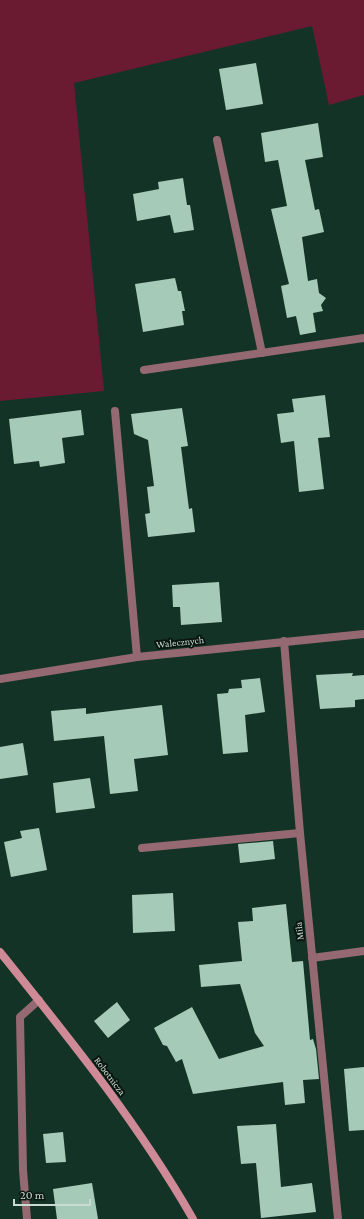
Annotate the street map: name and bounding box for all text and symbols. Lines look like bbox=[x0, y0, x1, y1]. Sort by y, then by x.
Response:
street label: Walecznych bbox=[155, 634, 205, 650]
street label: Miła bbox=[293, 921, 305, 941]
street label: Robotnicza bbox=[92, 1055, 128, 1097]
scale bar bbox=[14, 1181, 90, 1207]
text: 20 m bbox=[20, 1188, 45, 1202]

